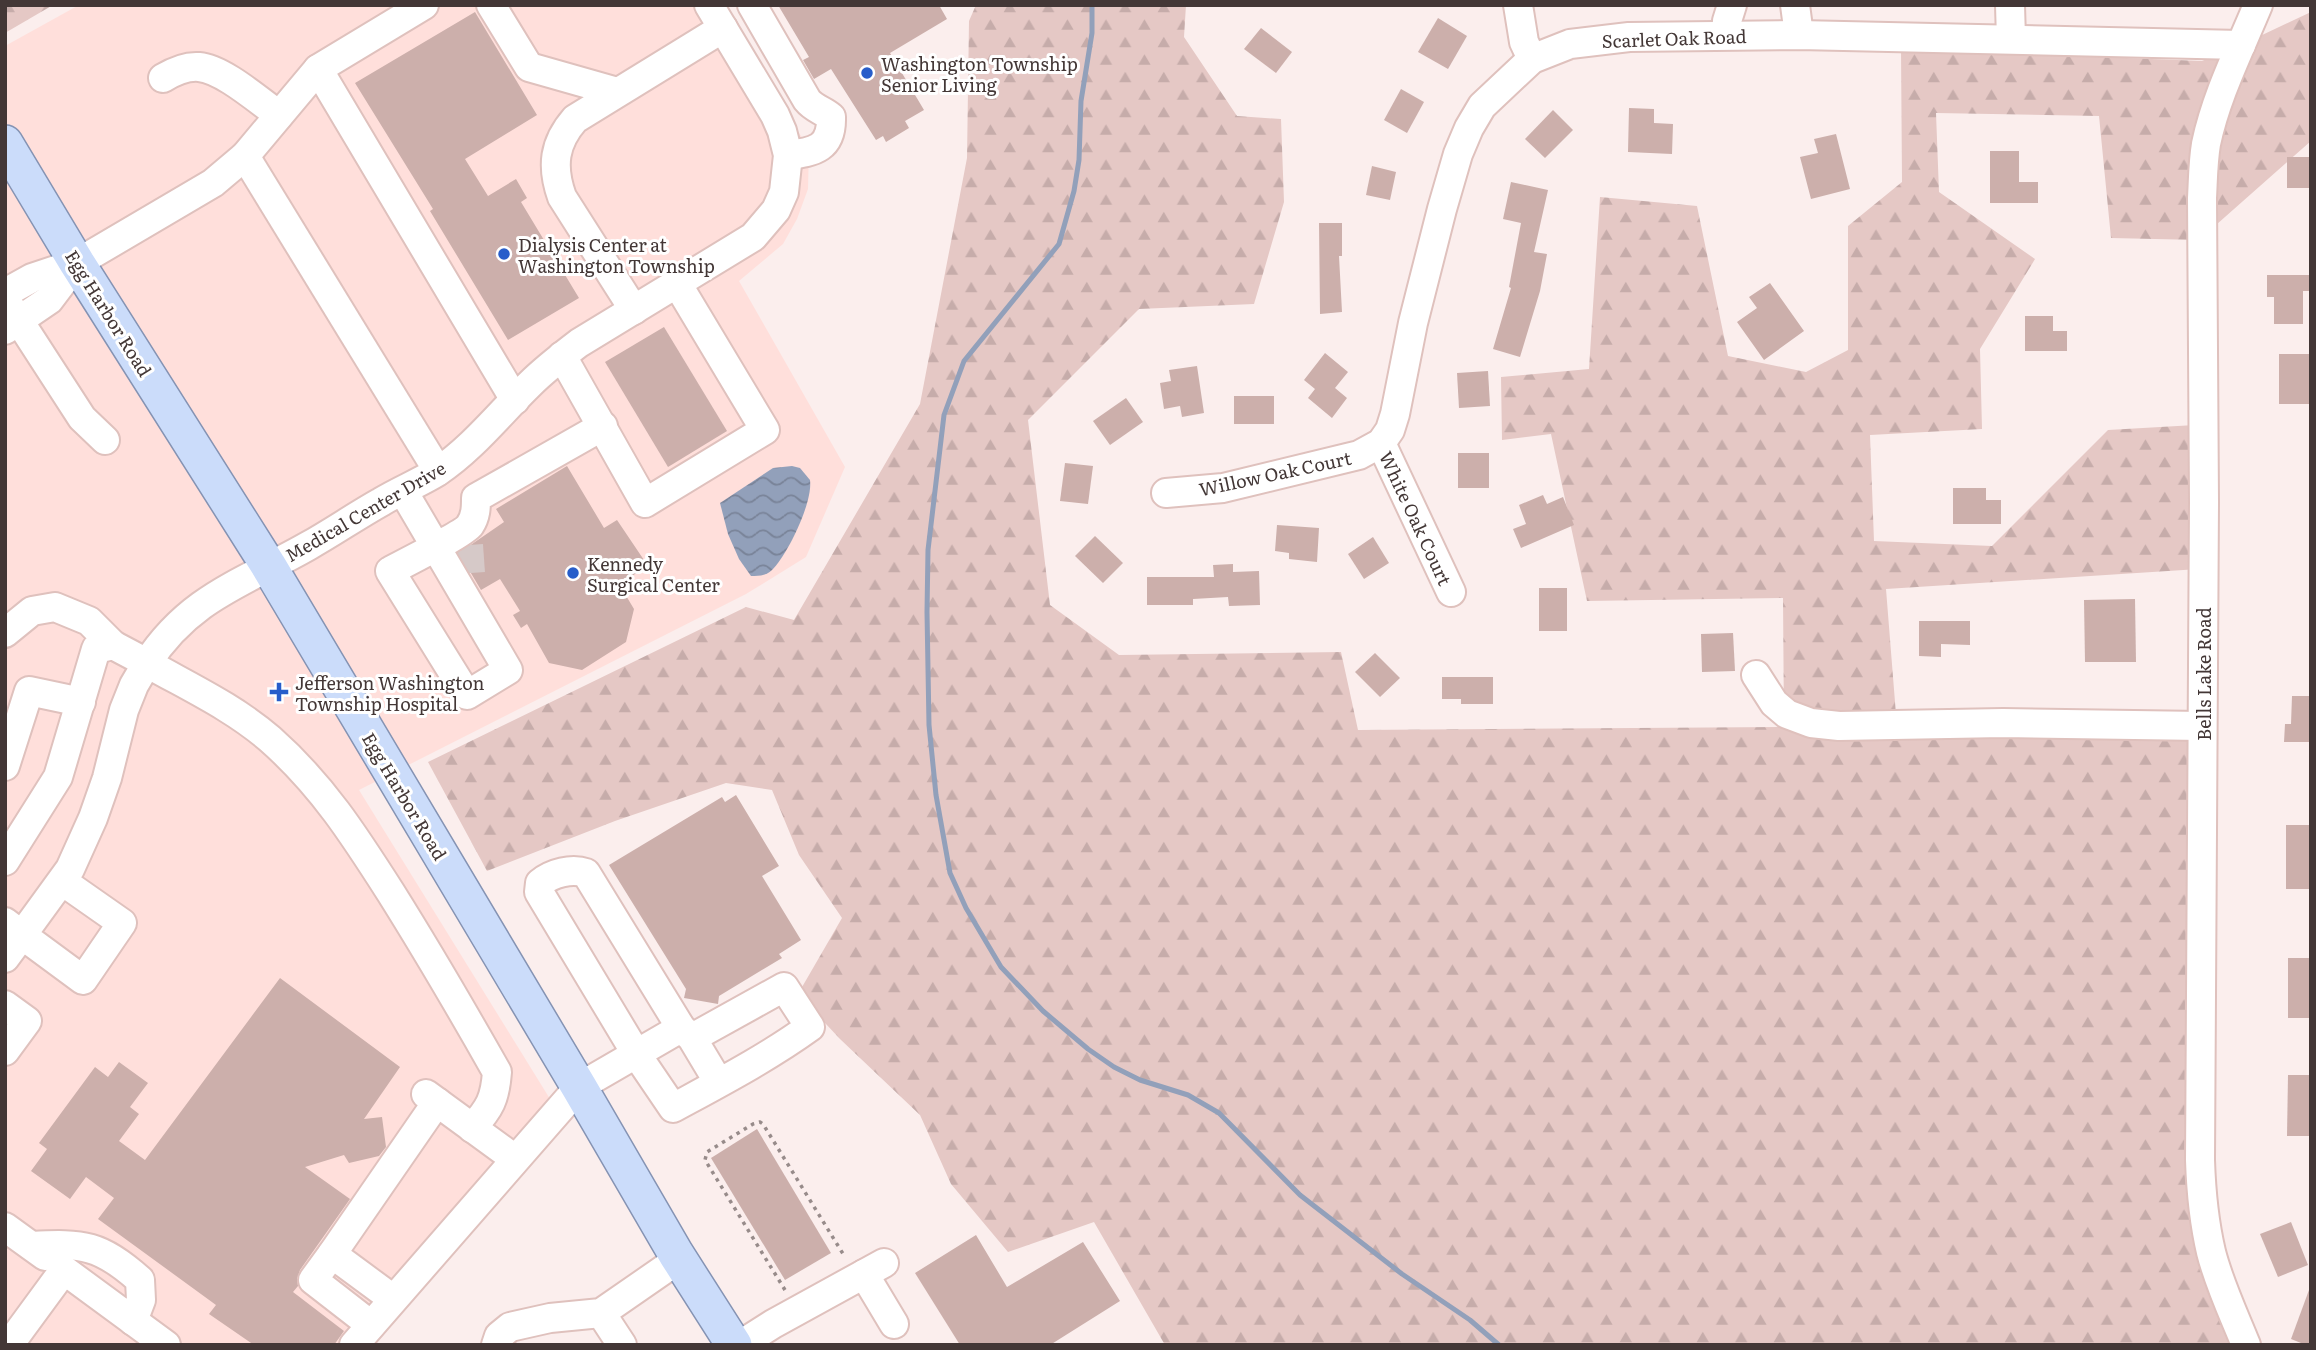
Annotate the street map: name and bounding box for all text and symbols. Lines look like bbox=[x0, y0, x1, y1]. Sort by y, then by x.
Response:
street label: Scarlet Oak Road bbox=[1601, 22, 1747, 54]
place label: Washington Township Senior Living bbox=[881, 50, 1078, 98]
marker: Washington Township Senior Living bbox=[859, 65, 875, 81]
place label: Dialysis Center at Washington Township bbox=[518, 231, 715, 279]
street label: Egg Harbor Road bbox=[59, 244, 159, 382]
marker: Dialysis Center at Washington Township bbox=[496, 246, 512, 262]
street label: Willow Oak Court bbox=[1196, 444, 1354, 502]
street label: White Oak Court bbox=[1373, 446, 1459, 590]
street label: Medical Center Drive bbox=[280, 454, 450, 568]
place label: Kennedy Surgical Center bbox=[587, 550, 720, 598]
marker: Kennedy Surgical Center bbox=[565, 565, 581, 581]
street label: Bells Lake Road bbox=[2190, 607, 2217, 741]
place label: Jefferson Washington Township Hospital bbox=[295, 669, 485, 717]
marker: Jefferson Washington Township Hospital bbox=[269, 682, 289, 702]
street label: Egg Harbor Road bbox=[356, 727, 454, 865]

